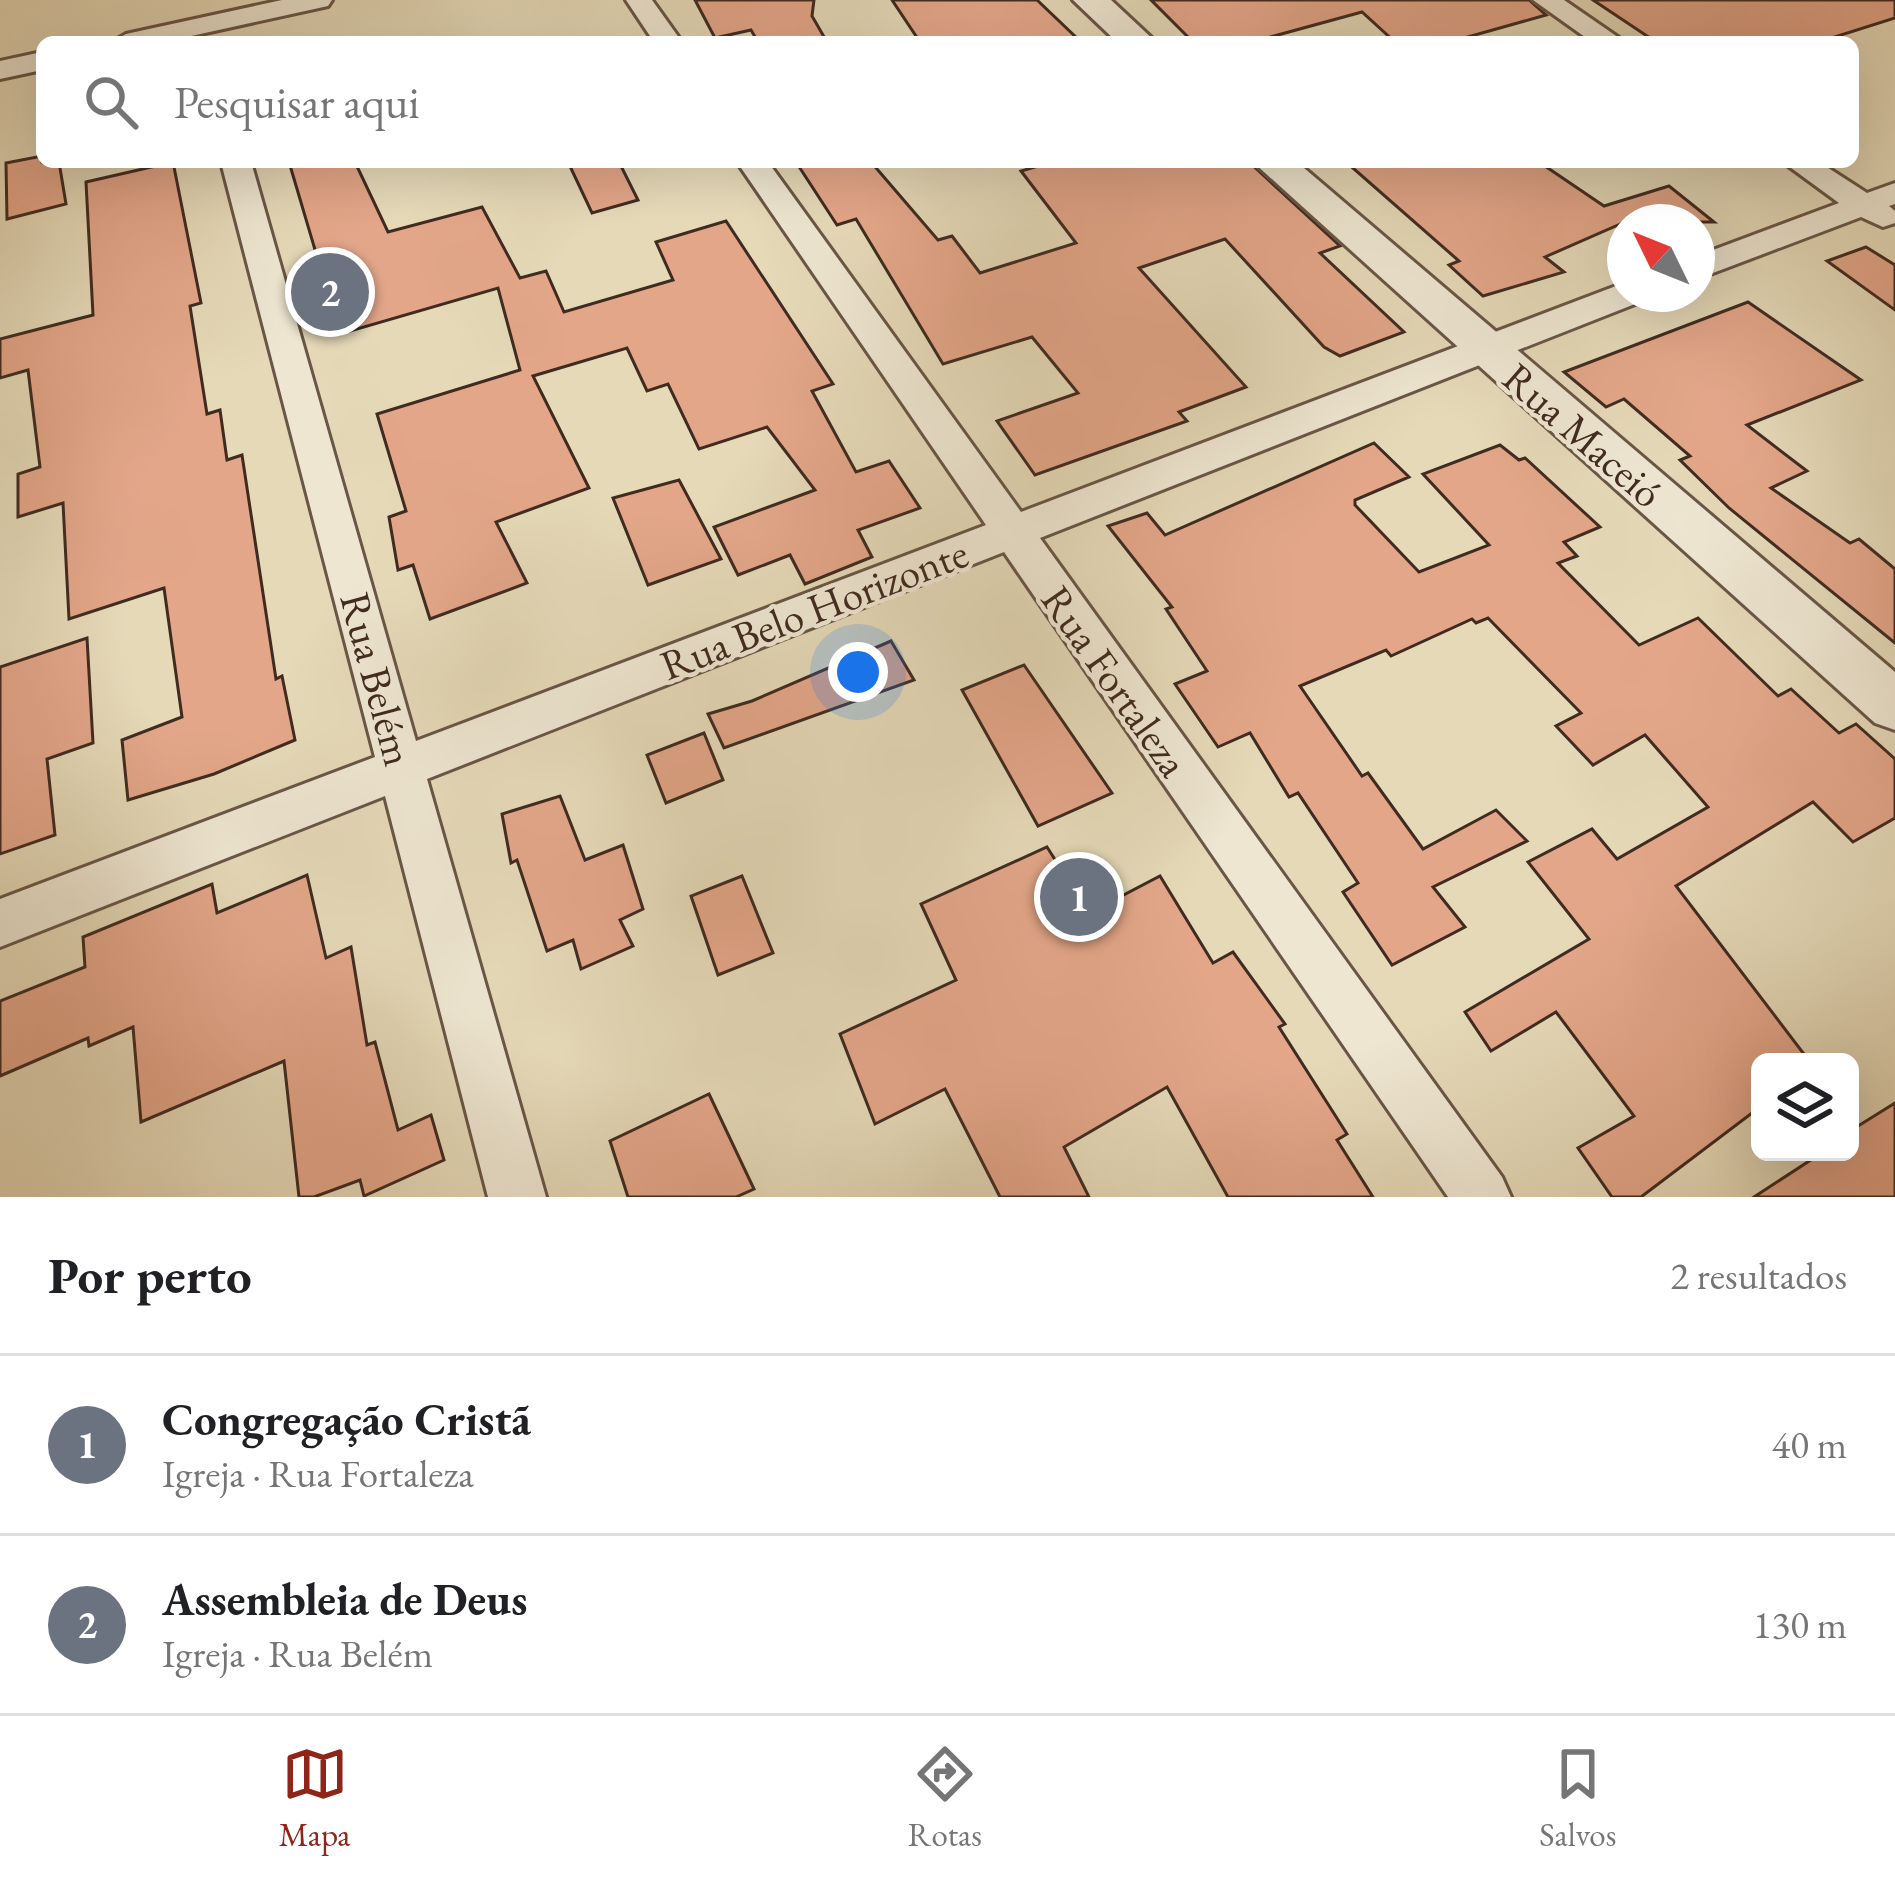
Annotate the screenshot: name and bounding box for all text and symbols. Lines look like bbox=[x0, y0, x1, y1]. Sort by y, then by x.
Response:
search box bbox=[36, 36, 1859, 168]
icon: search bbox=[78, 69, 144, 135]
text: Pesquisar aqui bbox=[174, 73, 420, 131]
north arrow bbox=[1607, 204, 1715, 312]
pin: 2 bbox=[291, 247, 369, 337]
street label: Rua Maceió bbox=[1491, 350, 1675, 520]
street label: Rua Belo Horizonte bbox=[652, 525, 976, 693]
street label: Rua Fortaleza bbox=[1029, 575, 1201, 788]
street label: Rua Belém bbox=[327, 586, 427, 772]
your location bbox=[828, 642, 888, 702]
pin: 1 bbox=[1040, 852, 1118, 942]
map controls bbox=[1751, 1053, 1859, 1161]
button: layers bbox=[1751, 1053, 1859, 1161]
text: Por perto bbox=[48, 1242, 252, 1308]
text: 2 resultados bbox=[1670, 1250, 1847, 1301]
text: Congregação Cristã bbox=[162, 1390, 531, 1448]
text: 1 bbox=[77, 1419, 97, 1470]
text: 40 m bbox=[1771, 1419, 1847, 1470]
text: Igreja · Rua Fortaleza bbox=[162, 1448, 474, 1499]
text: Assembleia de Deus bbox=[162, 1570, 527, 1628]
text: 2 bbox=[77, 1599, 97, 1650]
text: 130 m bbox=[1753, 1599, 1847, 1650]
text: Igreja · Rua Belém bbox=[162, 1628, 433, 1679]
tab: Mapa bbox=[279, 1741, 351, 1856]
tab: Rotas bbox=[908, 1741, 982, 1856]
tab: Salvos bbox=[1539, 1741, 1616, 1856]

